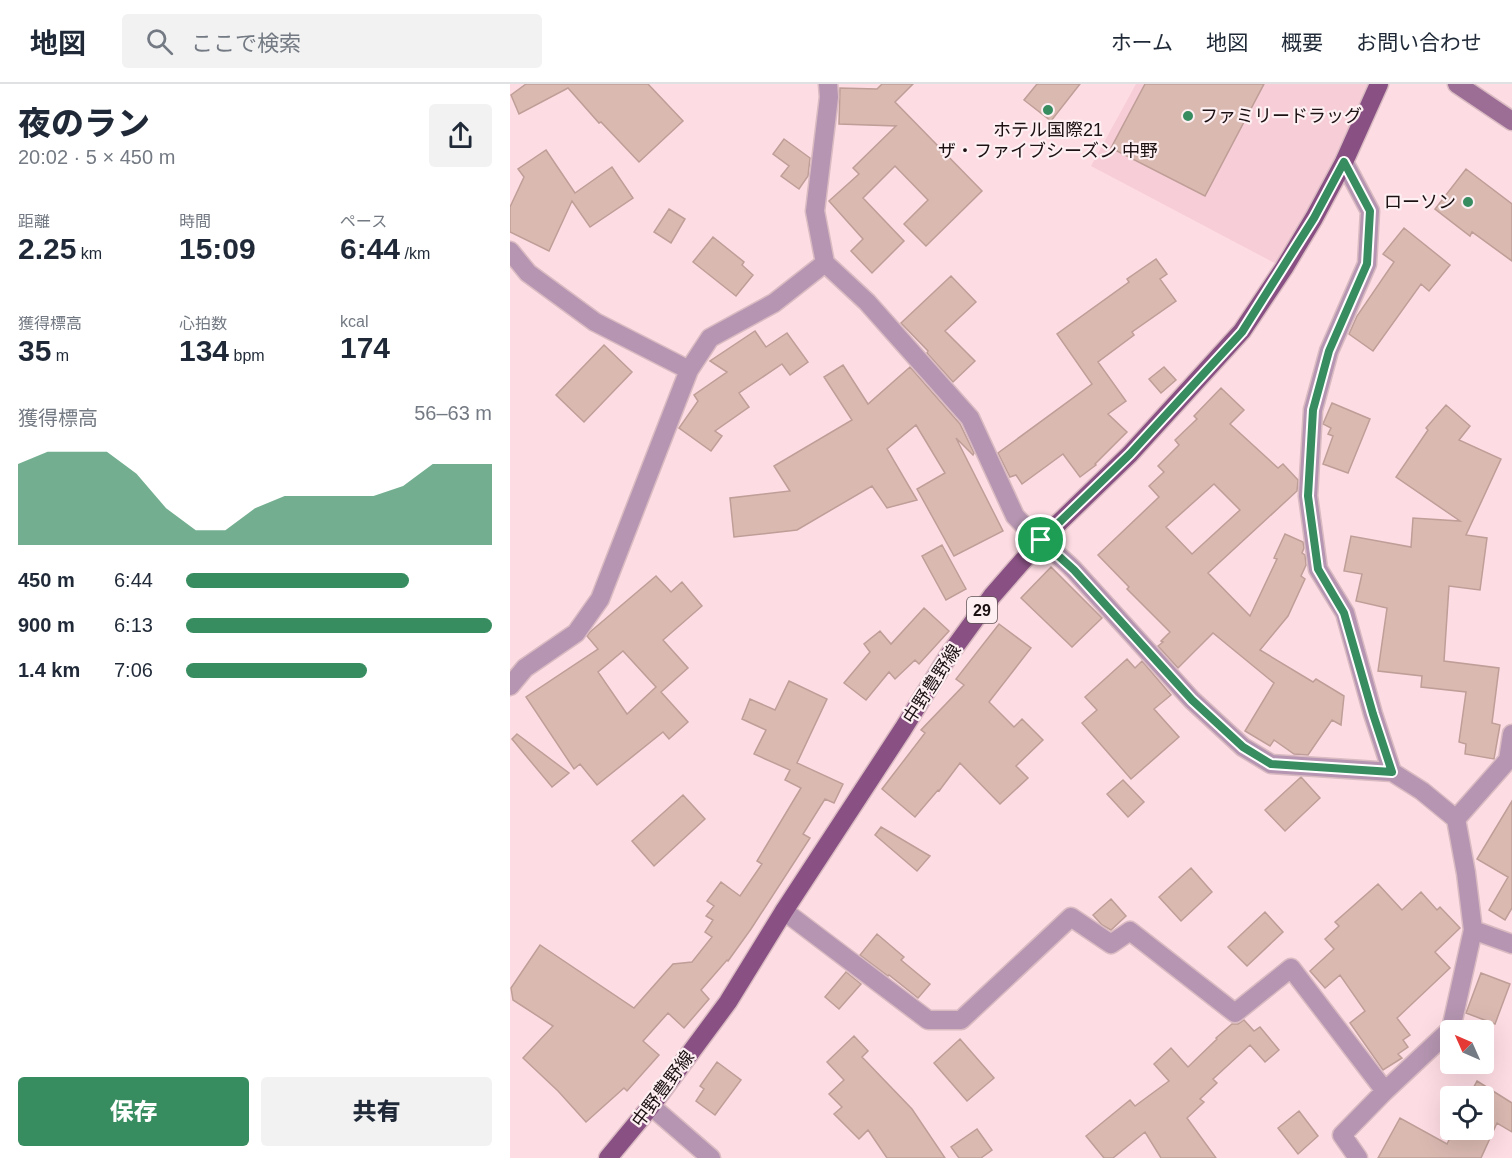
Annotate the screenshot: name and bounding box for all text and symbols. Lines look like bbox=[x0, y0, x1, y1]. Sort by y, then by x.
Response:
search box bbox=[122, 14, 542, 68]
icon: search bbox=[143, 25, 176, 58]
text: 地図 bbox=[30, 28, 86, 59]
text: ここで検索 bbox=[191, 31, 301, 56]
text: ホーム bbox=[1111, 31, 1173, 54]
text: 地図 bbox=[1206, 31, 1248, 54]
text: 概要 bbox=[1281, 31, 1323, 54]
text: お問い合わせ bbox=[1356, 31, 1482, 54]
marker: ホテル国際21 ザ・ファイブシーズン 中野 bbox=[1041, 103, 1055, 117]
button: share bbox=[429, 104, 492, 167]
text: 夜のラン bbox=[18, 105, 150, 142]
place label: ファミリードラッグ bbox=[1200, 106, 1362, 126]
marker: ファミリードラッグ bbox=[1181, 109, 1195, 123]
place label: ホテル国際21 ザ・ファイブシーズン 中野 bbox=[938, 120, 1158, 161]
text: 20:02 · 5 × 450 m bbox=[18, 146, 175, 168]
place label: ローソン bbox=[1384, 192, 1456, 212]
marker: ローソン bbox=[1461, 195, 1475, 209]
text: 距離 bbox=[18, 213, 50, 230]
text: 時間 bbox=[179, 213, 211, 230]
text: ペース bbox=[340, 213, 387, 230]
text: 2.25 bbox=[18, 232, 76, 265]
text: 15:09 bbox=[179, 232, 256, 265]
text: 6:44 bbox=[340, 232, 400, 265]
text: km bbox=[76, 245, 102, 262]
text: /km bbox=[400, 245, 430, 262]
text: kcal bbox=[340, 313, 368, 330]
text: 獲得標高 bbox=[18, 315, 82, 332]
text: 心拍数 bbox=[179, 315, 227, 332]
text: 174 bbox=[340, 331, 390, 364]
text: 35 bbox=[18, 334, 51, 367]
text: 134 bbox=[179, 334, 229, 367]
text: m bbox=[51, 347, 69, 364]
text: bpm bbox=[229, 347, 265, 364]
text: 56–63 m bbox=[414, 402, 492, 424]
text: 獲得標高 bbox=[18, 407, 98, 429]
pin bbox=[1015, 514, 1066, 565]
icon: arrive bbox=[1024, 523, 1057, 556]
text: 450 m bbox=[18, 569, 75, 591]
text: 6:44 bbox=[114, 569, 153, 591]
road number: 29 bbox=[967, 597, 997, 623]
text: 900 m bbox=[18, 614, 75, 636]
text: 6:13 bbox=[114, 614, 153, 636]
street label: 中野豊野線 bbox=[899, 641, 965, 727]
text: 1.4 km bbox=[18, 659, 80, 681]
text: 7:06 bbox=[114, 659, 153, 681]
north arrow bbox=[1440, 1020, 1494, 1074]
map controls bbox=[1440, 1020, 1494, 1140]
street label: 中野豊野線 bbox=[628, 1047, 698, 1131]
button: 保存 bbox=[18, 1077, 249, 1146]
button: 共有 bbox=[261, 1077, 492, 1146]
button: locate bbox=[1440, 1086, 1494, 1140]

